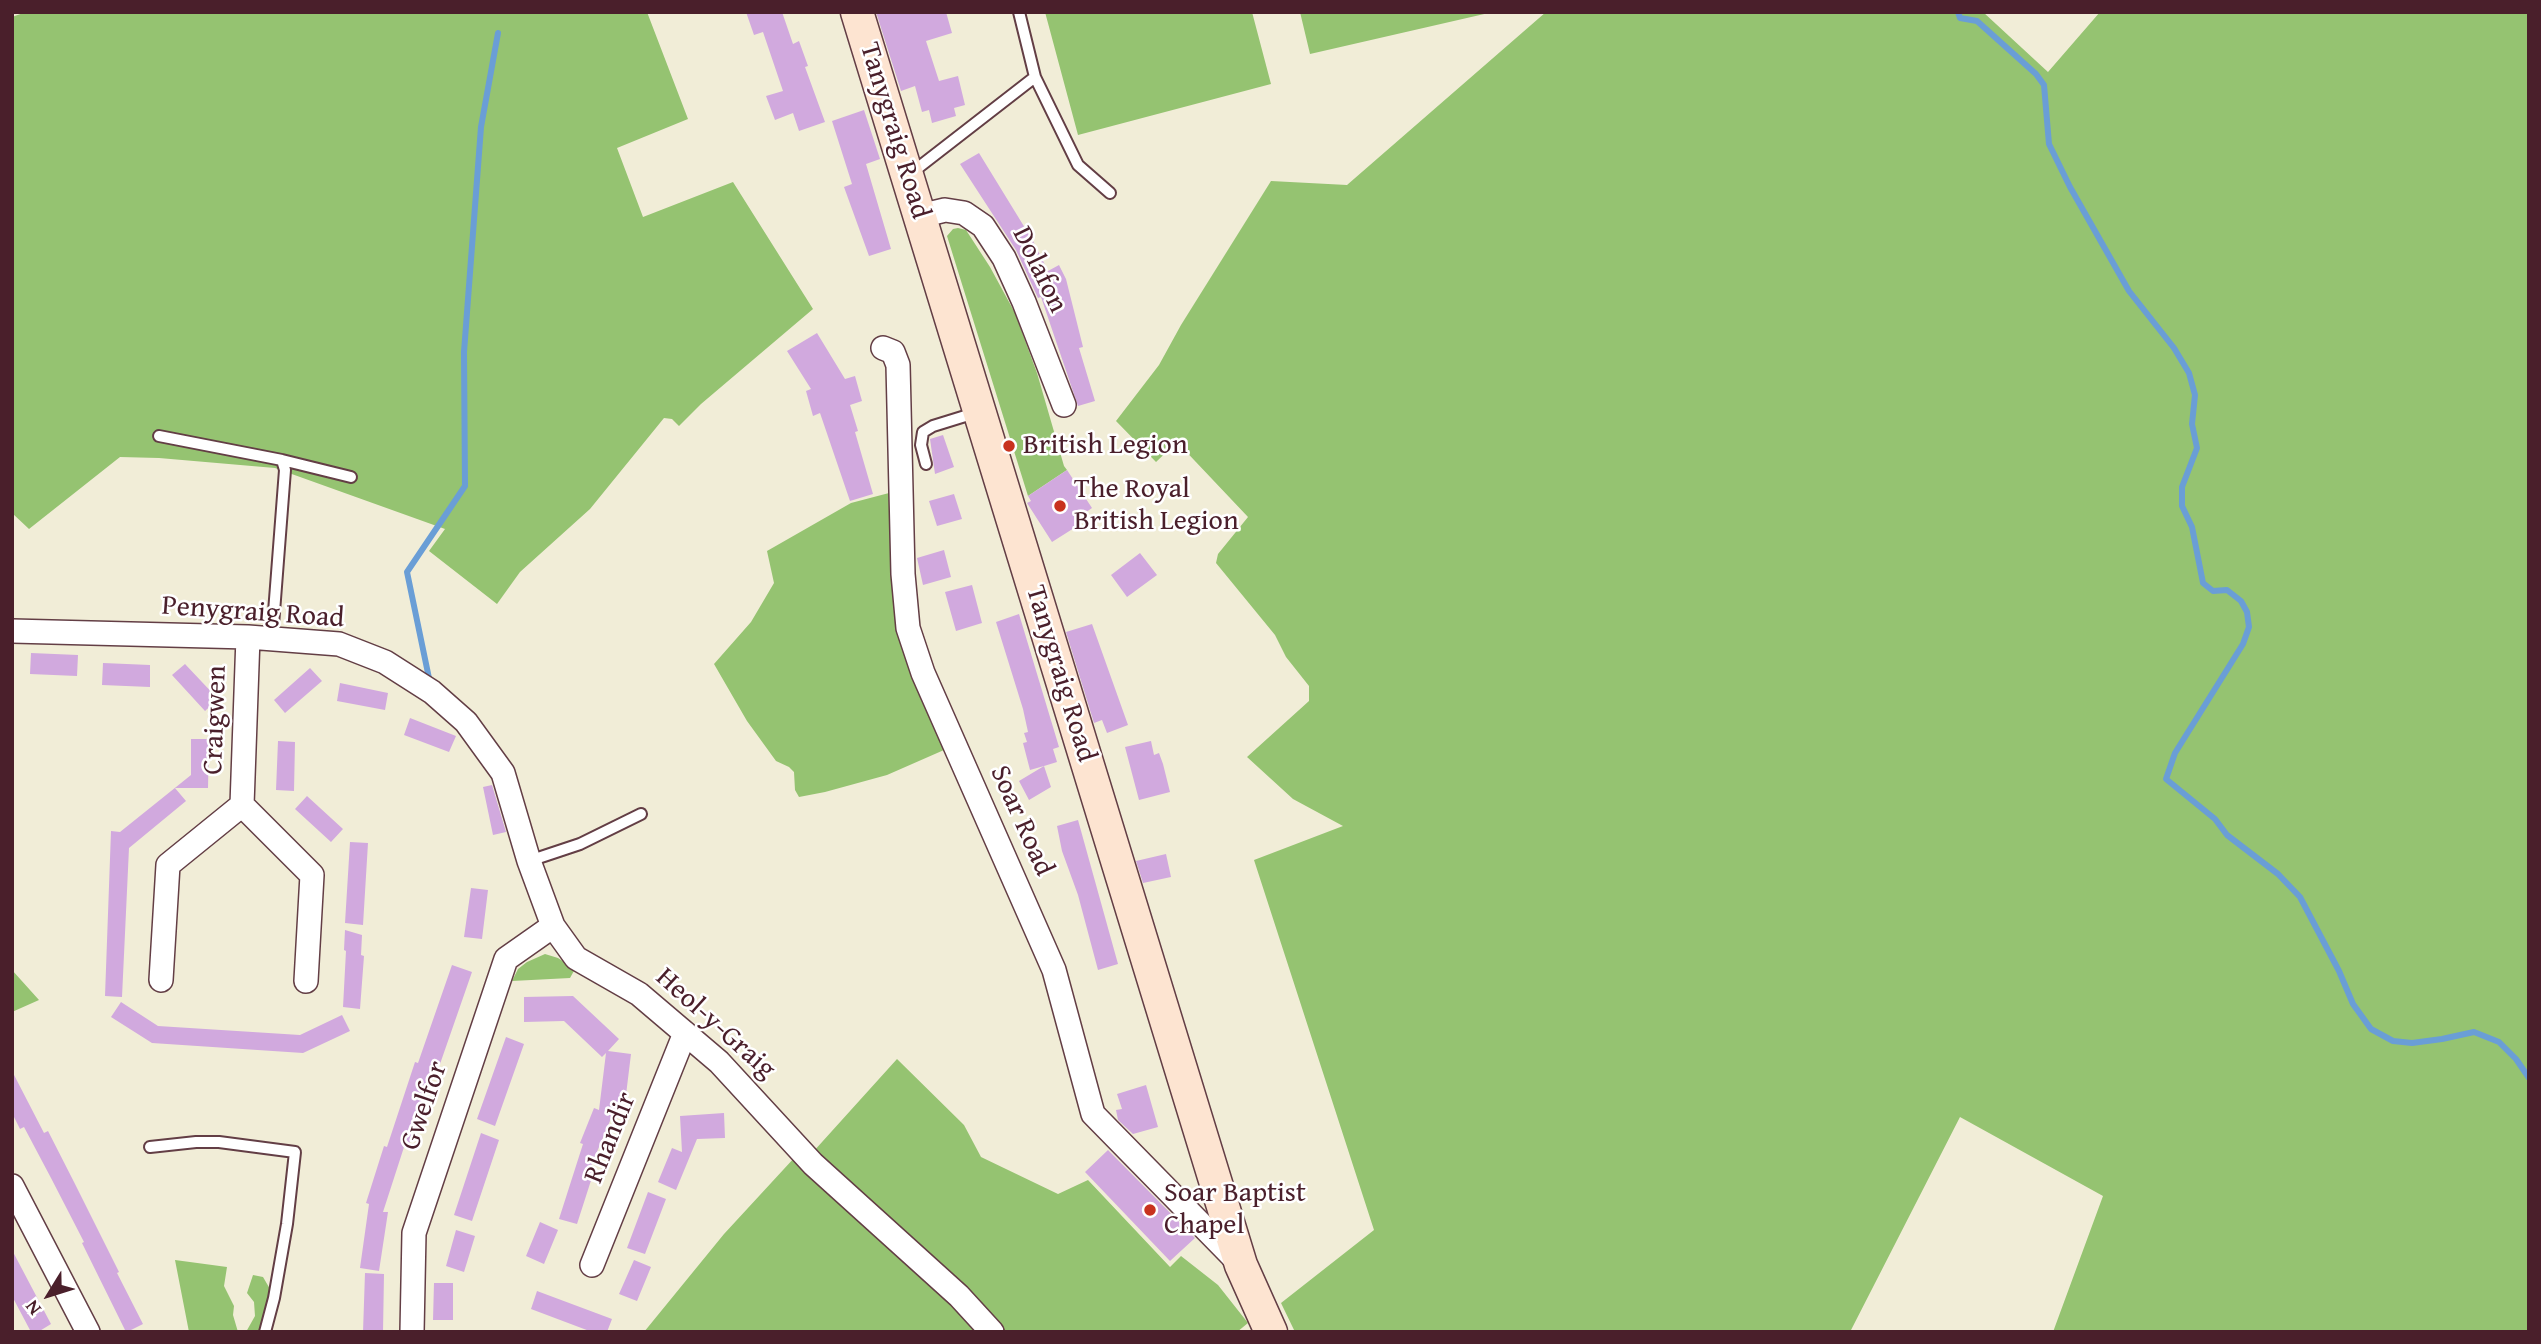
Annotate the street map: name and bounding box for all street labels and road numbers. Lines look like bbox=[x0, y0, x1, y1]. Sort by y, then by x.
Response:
street label: Tanygraig Road bbox=[851, 39, 937, 223]
street label: Dolafon bbox=[1004, 222, 1074, 318]
street label: Tanygraig Road bbox=[1017, 582, 1103, 766]
street label: Penygraig Road bbox=[161, 590, 345, 636]
street label: Craigwen bbox=[197, 665, 235, 775]
street label: Soar Road bbox=[982, 761, 1060, 881]
street label: Heol-y-Graig bbox=[648, 961, 782, 1087]
street label: Gwelfor bbox=[394, 1057, 456, 1155]
street label: Rhandir bbox=[578, 1088, 644, 1188]

